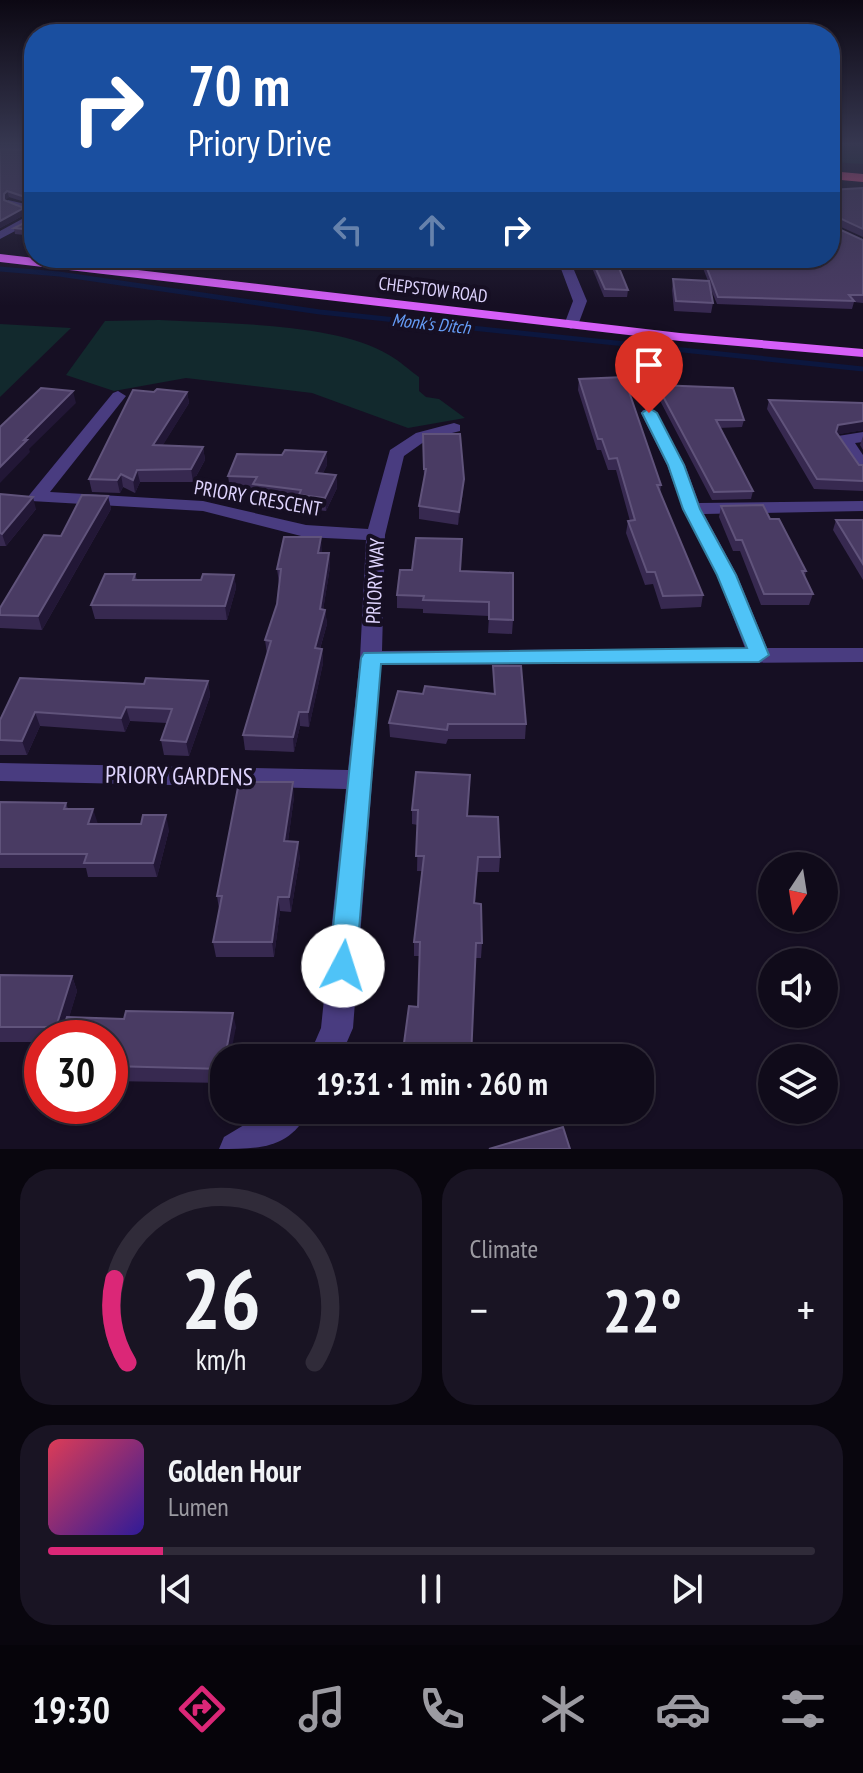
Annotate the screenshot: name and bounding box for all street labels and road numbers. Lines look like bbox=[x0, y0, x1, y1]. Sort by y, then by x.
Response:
street label: CHEPSTOW ROAD bbox=[377, 271, 489, 308]
street label: PRIORY CRESCENT bbox=[192, 474, 324, 522]
street label: PRIORY WAY bbox=[360, 537, 390, 625]
street label: PRIORY GARDENS bbox=[105, 759, 253, 792]

